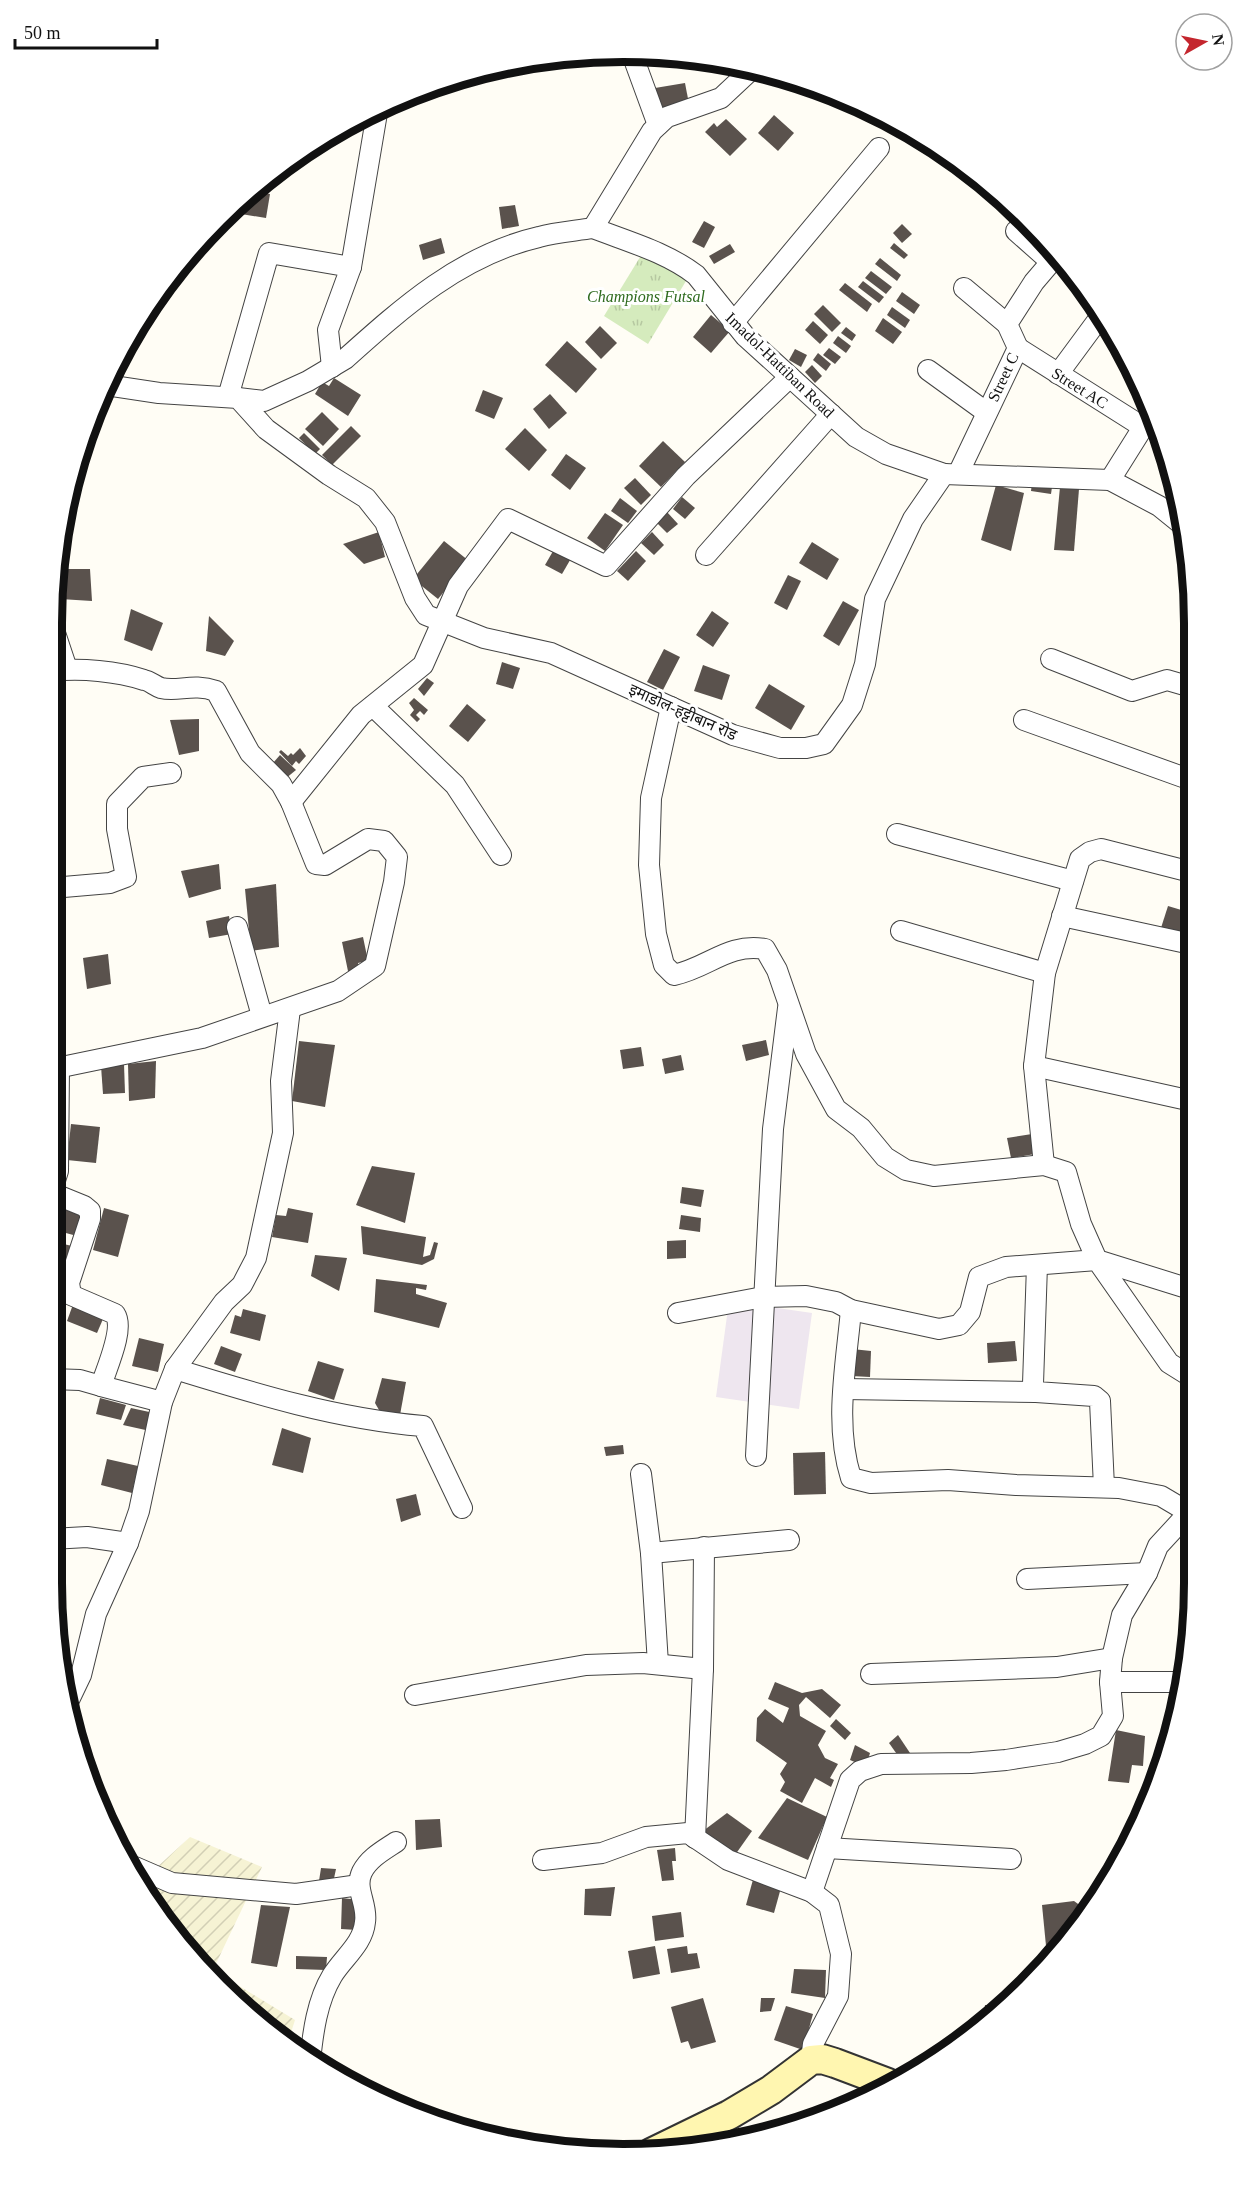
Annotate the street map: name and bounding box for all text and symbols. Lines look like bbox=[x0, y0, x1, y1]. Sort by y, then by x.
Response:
scale bar bbox=[15, 12, 158, 50]
north arrow bbox=[1174, 12, 1234, 72]
text: 50 m bbox=[24, 23, 61, 43]
text: N bbox=[1209, 33, 1228, 47]
park label: Champions Futsal bbox=[587, 288, 705, 306]
street label: Imadol-Hattiban Road bbox=[722, 309, 838, 421]
street label: Street C bbox=[984, 350, 1022, 404]
street label: Street AC bbox=[1049, 364, 1111, 412]
street label: इमाडोल-हट्टीबान रोड bbox=[626, 681, 740, 745]

